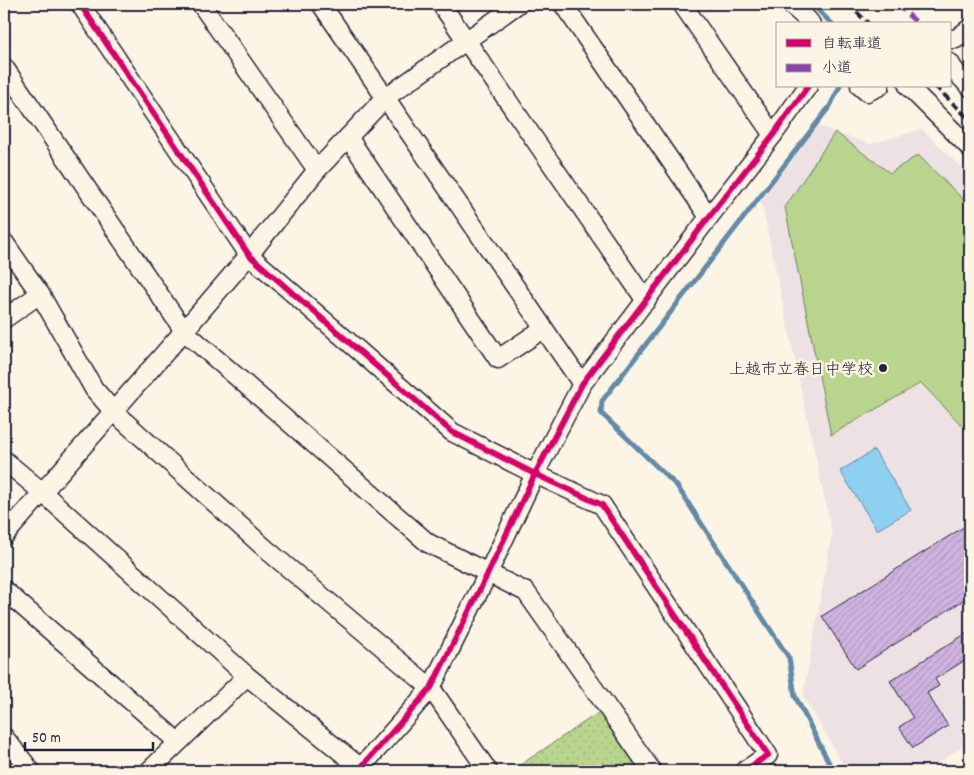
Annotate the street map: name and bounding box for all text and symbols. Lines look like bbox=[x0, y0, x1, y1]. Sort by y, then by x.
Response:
legend bbox=[776, 22, 952, 88]
text: 自転車道 bbox=[822, 34, 882, 56]
text: 小道 bbox=[822, 58, 852, 80]
place label: 上越市立春日中学校 bbox=[729, 359, 873, 382]
marker: 上越市立春日中学校 bbox=[877, 362, 889, 374]
scale bar bbox=[25, 720, 152, 752]
text: 50 m bbox=[32, 728, 61, 750]

